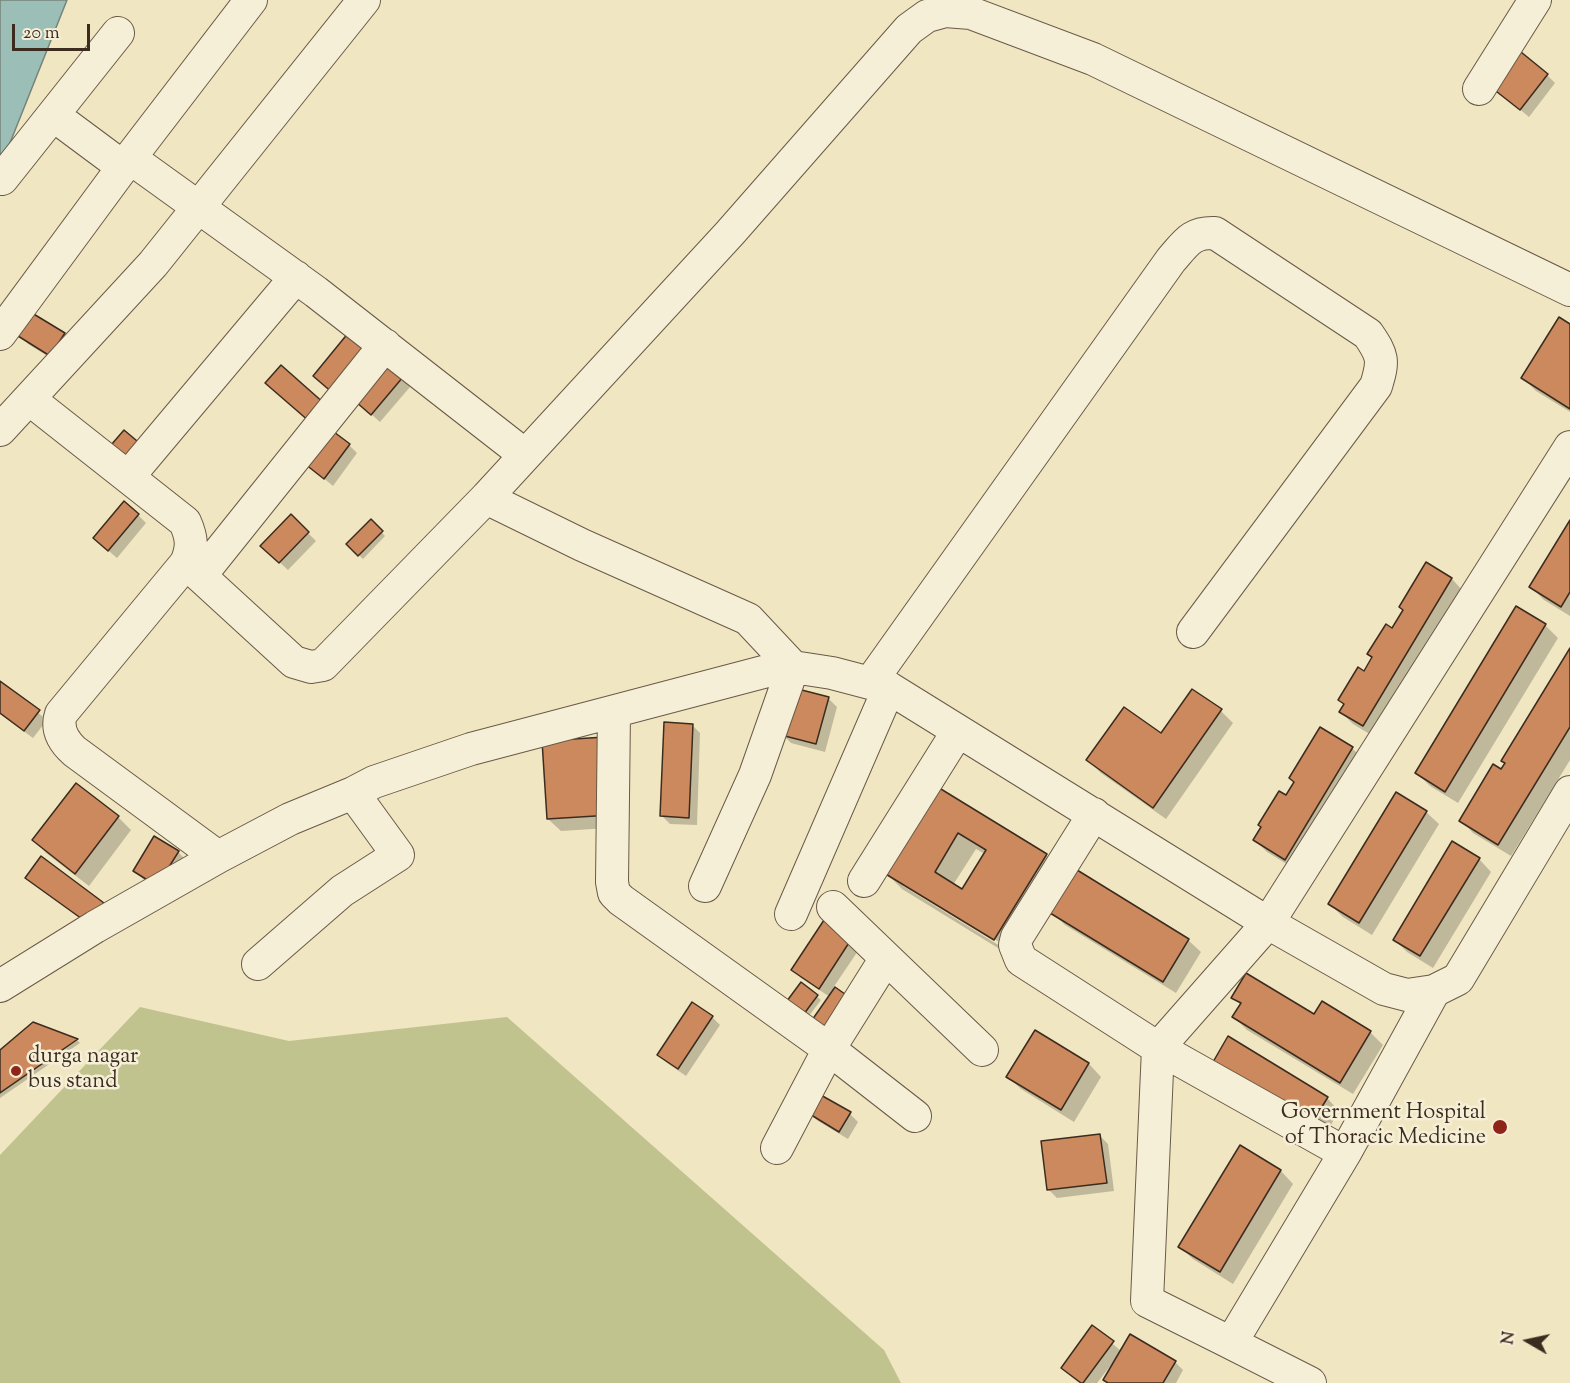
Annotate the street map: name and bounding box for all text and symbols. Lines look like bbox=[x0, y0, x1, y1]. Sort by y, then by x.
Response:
scale bar bbox=[15, 12, 93, 50]
text: 20 m bbox=[23, 21, 60, 47]
place label: durga nagar bus stand bbox=[28, 1045, 138, 1096]
marker: durga nagar bus stand bbox=[9, 1064, 23, 1078]
place label: Government Hospital of Thoracic Medicine bbox=[1281, 1101, 1486, 1152]
marker: Government Hospital of Thoracic Medicine bbox=[1491, 1118, 1509, 1136]
north arrow bbox=[1498, 1311, 1558, 1371]
text: N bbox=[1497, 1330, 1522, 1346]

